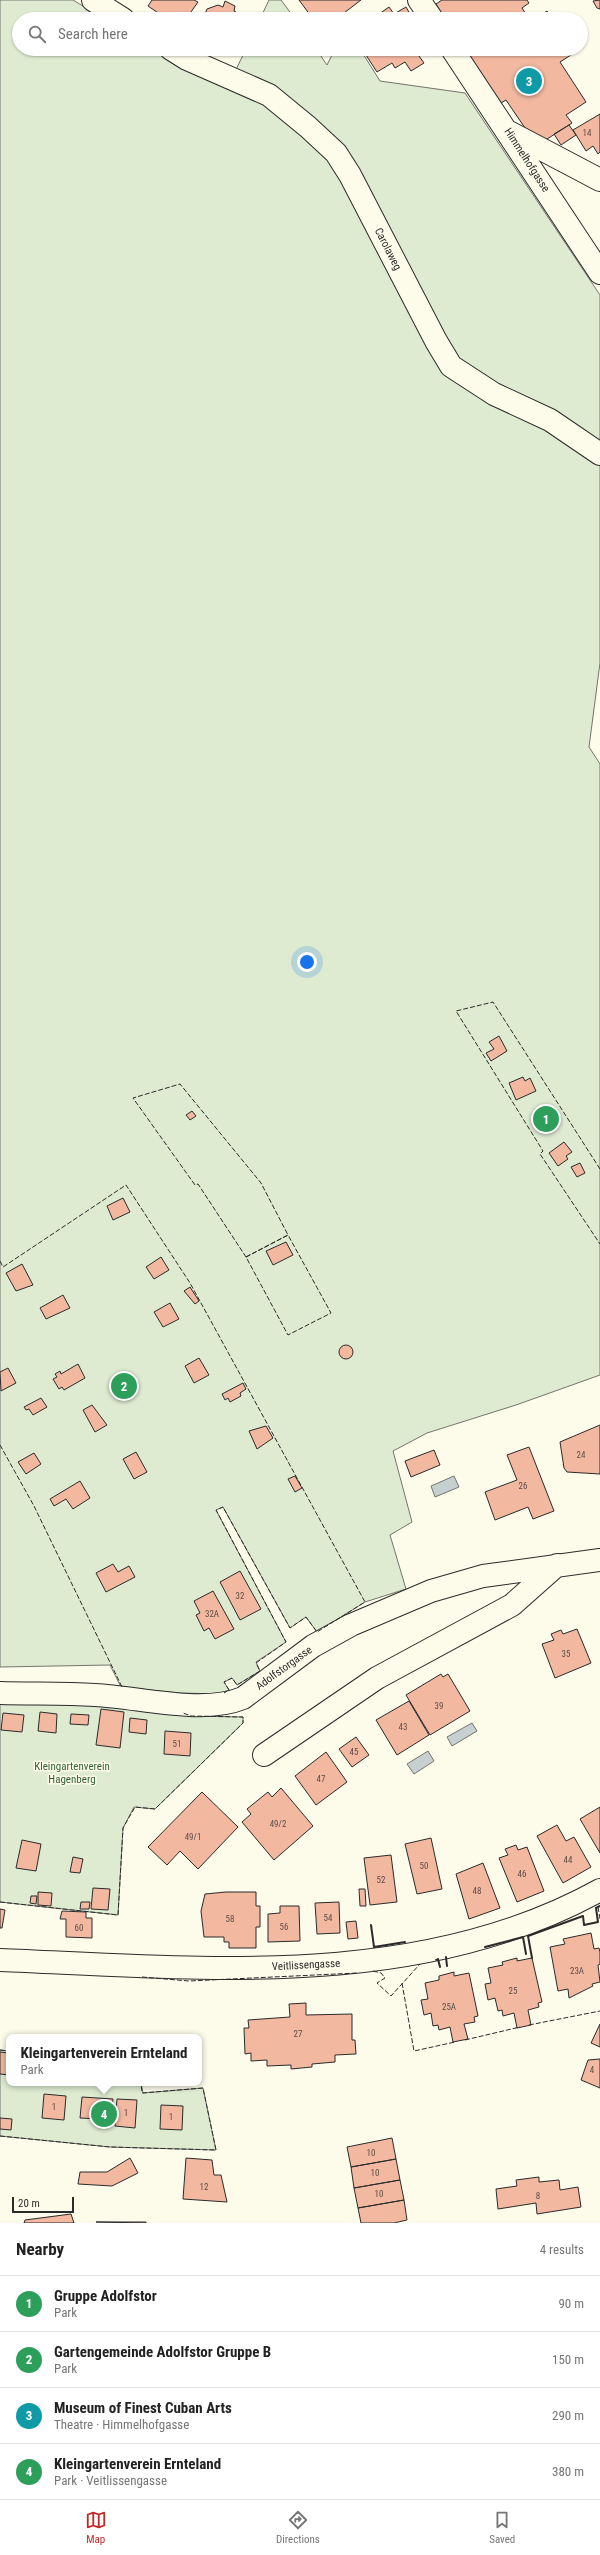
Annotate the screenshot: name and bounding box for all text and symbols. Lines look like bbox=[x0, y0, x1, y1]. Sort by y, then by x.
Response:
search box bbox=[12, 12, 588, 56]
icon: search bbox=[26, 23, 48, 45]
text: Search here bbox=[58, 25, 128, 43]
pin: 3 bbox=[516, 66, 542, 96]
street label: Himmelhofgasse bbox=[501, 126, 553, 194]
house number: 14 bbox=[583, 128, 592, 138]
street label: Carolaweg bbox=[372, 226, 404, 272]
your location bbox=[297, 952, 317, 972]
pin: 1 bbox=[533, 1104, 559, 1134]
pin: 2 bbox=[111, 1371, 137, 1401]
house number: 24 bbox=[577, 1450, 586, 1460]
house number: 26 bbox=[519, 1481, 527, 1491]
house number: 32 bbox=[236, 1591, 245, 1601]
house number: 32A bbox=[205, 1609, 219, 1619]
street label: Adolfstorgasse bbox=[253, 1643, 315, 1693]
house number: 35 bbox=[562, 1649, 571, 1659]
house number: 39 bbox=[435, 1701, 443, 1711]
house number: 43 bbox=[399, 1722, 407, 1732]
house number: 51 bbox=[173, 1739, 181, 1749]
house number: 45 bbox=[350, 1747, 359, 1757]
park label: Kleingartenverein Hagenberg bbox=[34, 1760, 110, 1786]
house number: 47 bbox=[317, 1774, 326, 1784]
house number: 49/2 bbox=[270, 1819, 287, 1829]
house number: 49/1 bbox=[185, 1832, 201, 1842]
house number: 44 bbox=[564, 1855, 573, 1865]
house number: 50 bbox=[420, 1861, 428, 1871]
house number: 46 bbox=[518, 1869, 526, 1879]
house number: 52 bbox=[377, 1875, 386, 1885]
house number: 48 bbox=[473, 1886, 481, 1896]
house number: 54 bbox=[324, 1913, 333, 1923]
house number: 58 bbox=[226, 1914, 234, 1924]
house number: 56 bbox=[280, 1922, 288, 1932]
house number: 60 bbox=[75, 1923, 83, 1933]
street label: Veitlissengasse bbox=[272, 1957, 340, 1973]
house number: 23A bbox=[570, 1966, 584, 1976]
house number: 25 bbox=[509, 1986, 518, 1996]
house number: 25A bbox=[442, 2002, 456, 2012]
house number: 27 bbox=[294, 2029, 303, 2039]
popup bbox=[6, 2034, 202, 2086]
text: Kleingartenverein Ernteland bbox=[20, 2044, 188, 2062]
text: Park bbox=[20, 2062, 44, 2077]
house number: 4 bbox=[590, 2065, 595, 2075]
pin: 4 bbox=[91, 2099, 117, 2129]
house number: 1 bbox=[52, 2102, 56, 2112]
house number: 1 bbox=[124, 2108, 128, 2118]
house number: 1 bbox=[169, 2112, 173, 2122]
house number: 10 bbox=[367, 2148, 375, 2158]
house number: 10 bbox=[371, 2168, 379, 2178]
house number: 12 bbox=[200, 2182, 209, 2192]
house number: 10 bbox=[375, 2189, 383, 2199]
house number: 8 bbox=[536, 2191, 540, 2201]
scale bar bbox=[12, 2195, 74, 2214]
text: 20 m bbox=[18, 2197, 40, 2210]
text: Nearby bbox=[16, 2239, 64, 2259]
text: 4 results bbox=[540, 2242, 584, 2257]
text: Gruppe Adolfstor bbox=[54, 2287, 157, 2305]
text: 1 bbox=[26, 2296, 32, 2311]
text: 90 m bbox=[558, 2296, 584, 2311]
text: Park bbox=[54, 2305, 77, 2320]
text: Gartengemeinde Adolfstor Gruppe B bbox=[54, 2343, 271, 2361]
text: 2 bbox=[26, 2352, 32, 2367]
text: 150 m bbox=[552, 2352, 584, 2367]
text: Park bbox=[54, 2361, 77, 2376]
text: Museum of Finest Cuban Arts bbox=[54, 2399, 232, 2417]
text: 3 bbox=[26, 2408, 32, 2423]
text: 290 m bbox=[552, 2408, 584, 2423]
text: Theatre · Himmelhofgasse bbox=[54, 2417, 189, 2432]
text: Kleingartenverein Ernteland bbox=[54, 2455, 221, 2473]
text: 4 bbox=[26, 2464, 32, 2479]
text: 380 m bbox=[552, 2464, 584, 2479]
text: Park · Veitlissengasse bbox=[54, 2473, 167, 2488]
tab: Map bbox=[85, 2509, 107, 2546]
tab: Directions bbox=[276, 2509, 320, 2546]
tab: Saved bbox=[489, 2509, 515, 2546]

